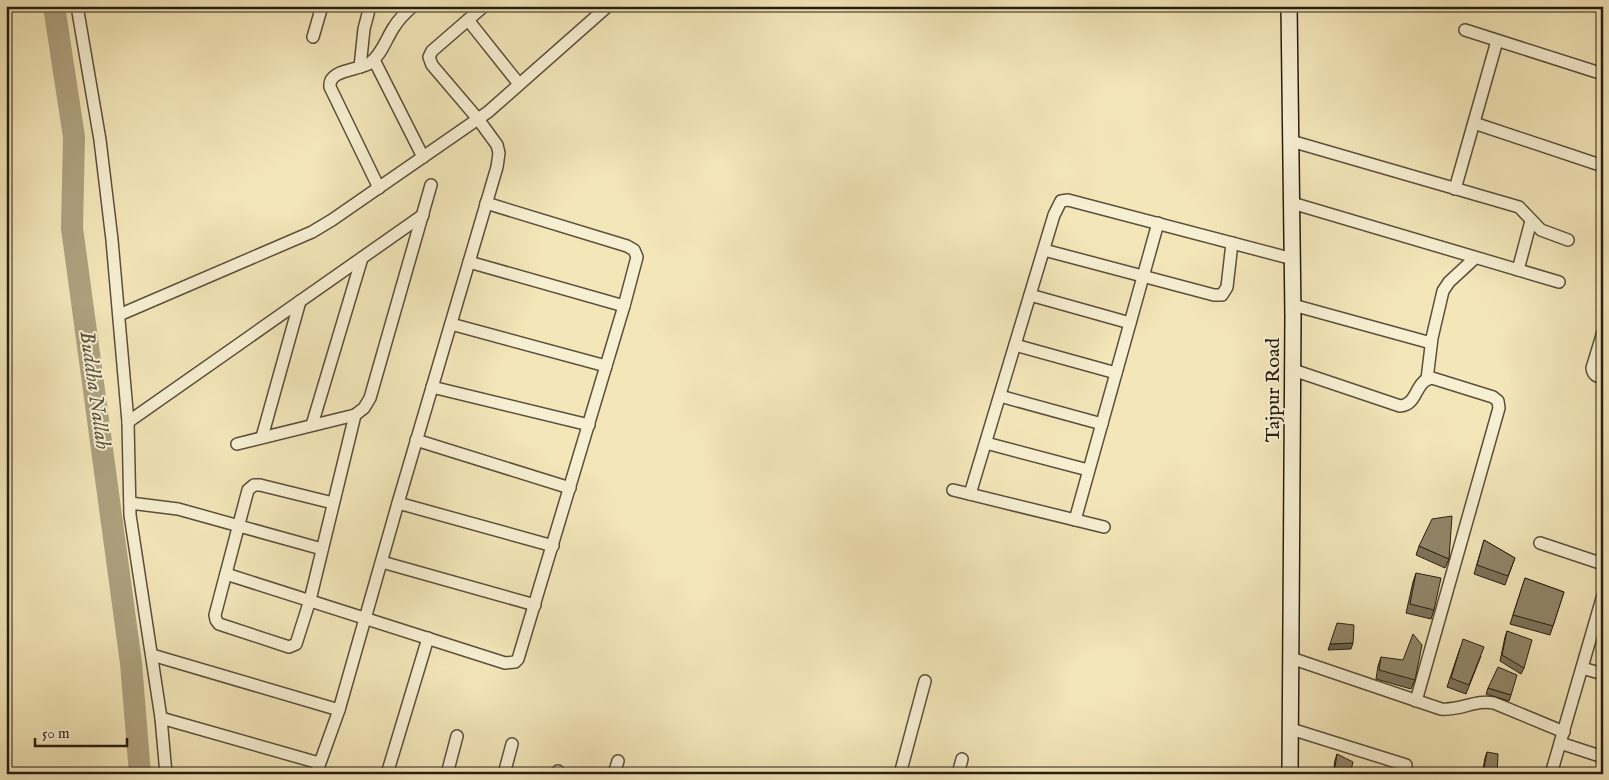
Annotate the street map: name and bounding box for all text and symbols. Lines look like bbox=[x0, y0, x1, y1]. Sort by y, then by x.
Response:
water label: Buddha Nallah bbox=[72, 329, 116, 451]
street label: Tajpur Road bbox=[1261, 337, 1286, 442]
scale bar bbox=[35, 715, 128, 747]
text: 50 m bbox=[42, 724, 70, 743]

